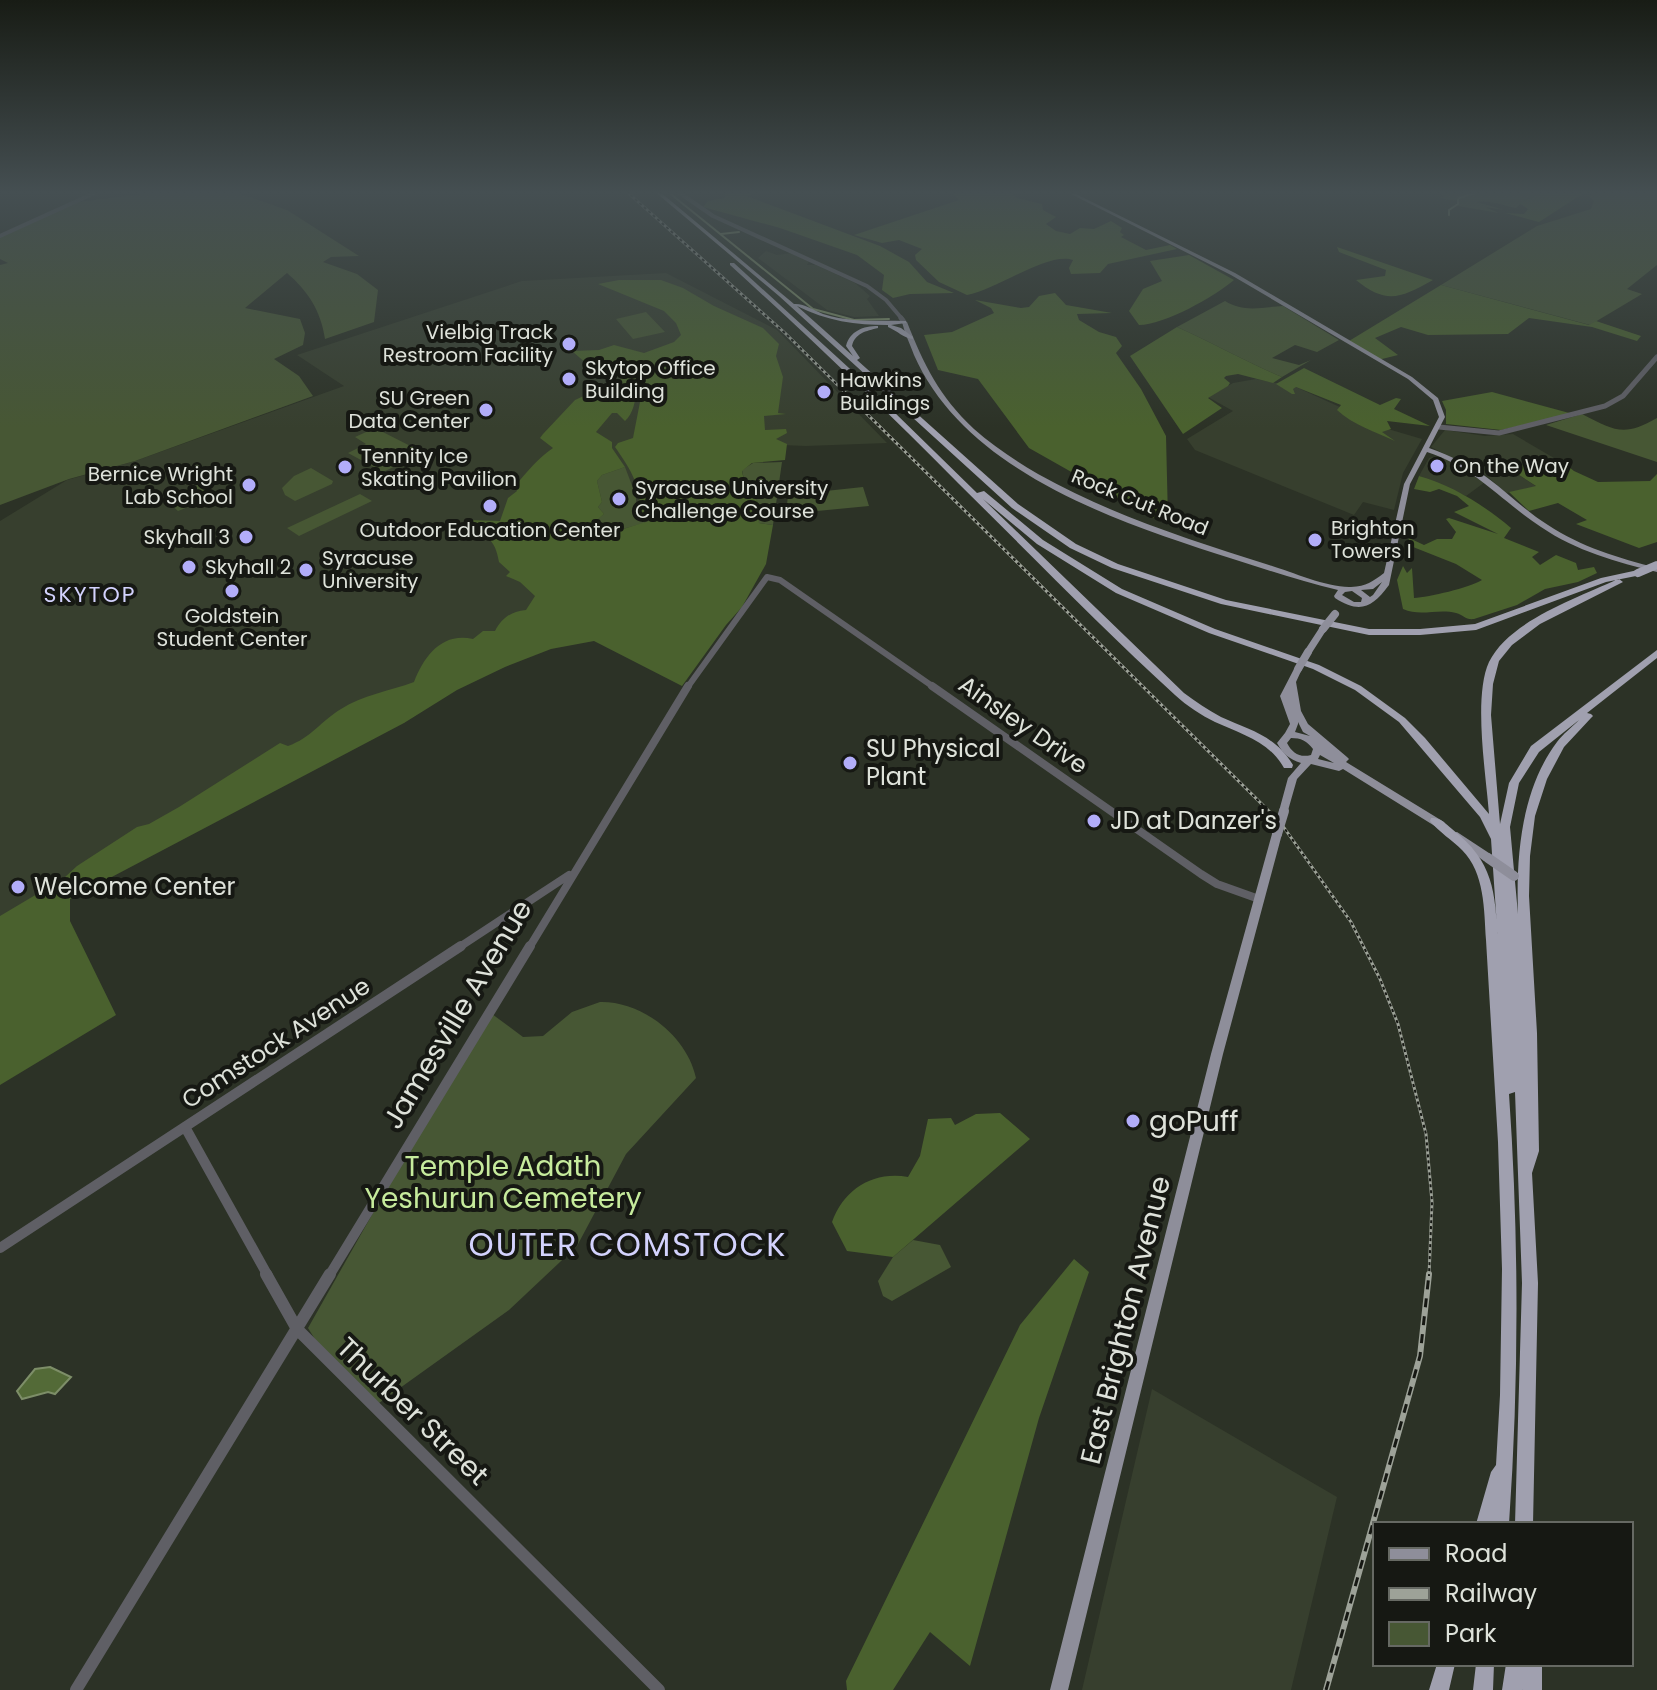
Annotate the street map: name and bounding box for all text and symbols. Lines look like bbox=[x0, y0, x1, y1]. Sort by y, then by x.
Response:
place label: Vielbig Track Restroom Facility bbox=[383, 318, 554, 369]
marker: Vielbig Track Restroom Facility bbox=[560, 335, 578, 353]
place label: Skytop Office Building bbox=[585, 354, 716, 405]
place label: Hawkins Buildings bbox=[840, 366, 930, 417]
marker: Skytop Office Building bbox=[560, 370, 578, 388]
marker: Hawkins Buildings bbox=[815, 383, 833, 401]
place label: SU Green Data Center bbox=[348, 384, 470, 435]
marker: SU Green Data Center bbox=[477, 401, 495, 419]
place label: Tennity Ice Skating Pavilion bbox=[361, 442, 517, 493]
place label: On the Way bbox=[1453, 452, 1569, 480]
marker: On the Way bbox=[1428, 457, 1446, 475]
marker: Tennity Ice Skating Pavilion bbox=[336, 458, 354, 476]
place label: Bernice Wright Lab School bbox=[88, 460, 233, 511]
street label: Rock Cut Road bbox=[1067, 462, 1213, 542]
place label: Syracuse University Challenge Course bbox=[635, 474, 828, 525]
marker: Bernice Wright Lab School bbox=[240, 476, 258, 494]
marker: Syracuse University Challenge Course bbox=[610, 490, 628, 508]
marker: Outdoor Education Center bbox=[481, 497, 499, 515]
place label: Brighton Towers I bbox=[1331, 514, 1415, 565]
place label: Outdoor Education Center bbox=[360, 516, 620, 544]
place label: Skyhall 3 bbox=[143, 523, 230, 551]
marker: Skyhall 3 bbox=[237, 528, 255, 546]
marker: Brighton Towers I bbox=[1306, 531, 1324, 549]
place label: Syracuse University bbox=[322, 544, 418, 595]
place label: Skyhall 2 bbox=[205, 553, 291, 581]
marker: Skyhall 2 bbox=[180, 558, 198, 576]
marker: Syracuse University bbox=[297, 561, 315, 579]
district label: SKYTOP bbox=[44, 579, 136, 610]
marker: Goldstein Student Center bbox=[223, 582, 241, 600]
place label: Goldstein Student Center bbox=[157, 602, 307, 653]
street label: Ainsley Drive bbox=[952, 668, 1095, 781]
place label: SU Physical Plant bbox=[866, 732, 1001, 793]
marker: SU Physical Plant bbox=[841, 754, 859, 772]
place label: JD at Danzer's bbox=[1110, 804, 1277, 837]
marker: JD at Danzer's bbox=[1085, 812, 1103, 830]
place label: Welcome Center bbox=[34, 870, 236, 903]
marker: Welcome Center bbox=[9, 878, 27, 896]
street label: Jamesville Avenue bbox=[374, 892, 541, 1136]
street label: Comstock Avenue bbox=[175, 969, 376, 1116]
place label: goPuff bbox=[1149, 1102, 1238, 1141]
marker: goPuff bbox=[1124, 1112, 1142, 1130]
park label: Temple Adath Yeshurun Cemetery bbox=[365, 1147, 642, 1218]
street label: East Brighton Avenue bbox=[1071, 1172, 1180, 1468]
district label: OUTER COMSTOCK bbox=[468, 1222, 788, 1267]
street label: Thurber Street bbox=[328, 1329, 497, 1494]
legend bbox=[1373, 1522, 1633, 1666]
text: Road bbox=[1445, 1537, 1507, 1570]
text: Railway bbox=[1445, 1577, 1538, 1610]
text: Park bbox=[1445, 1617, 1497, 1650]

